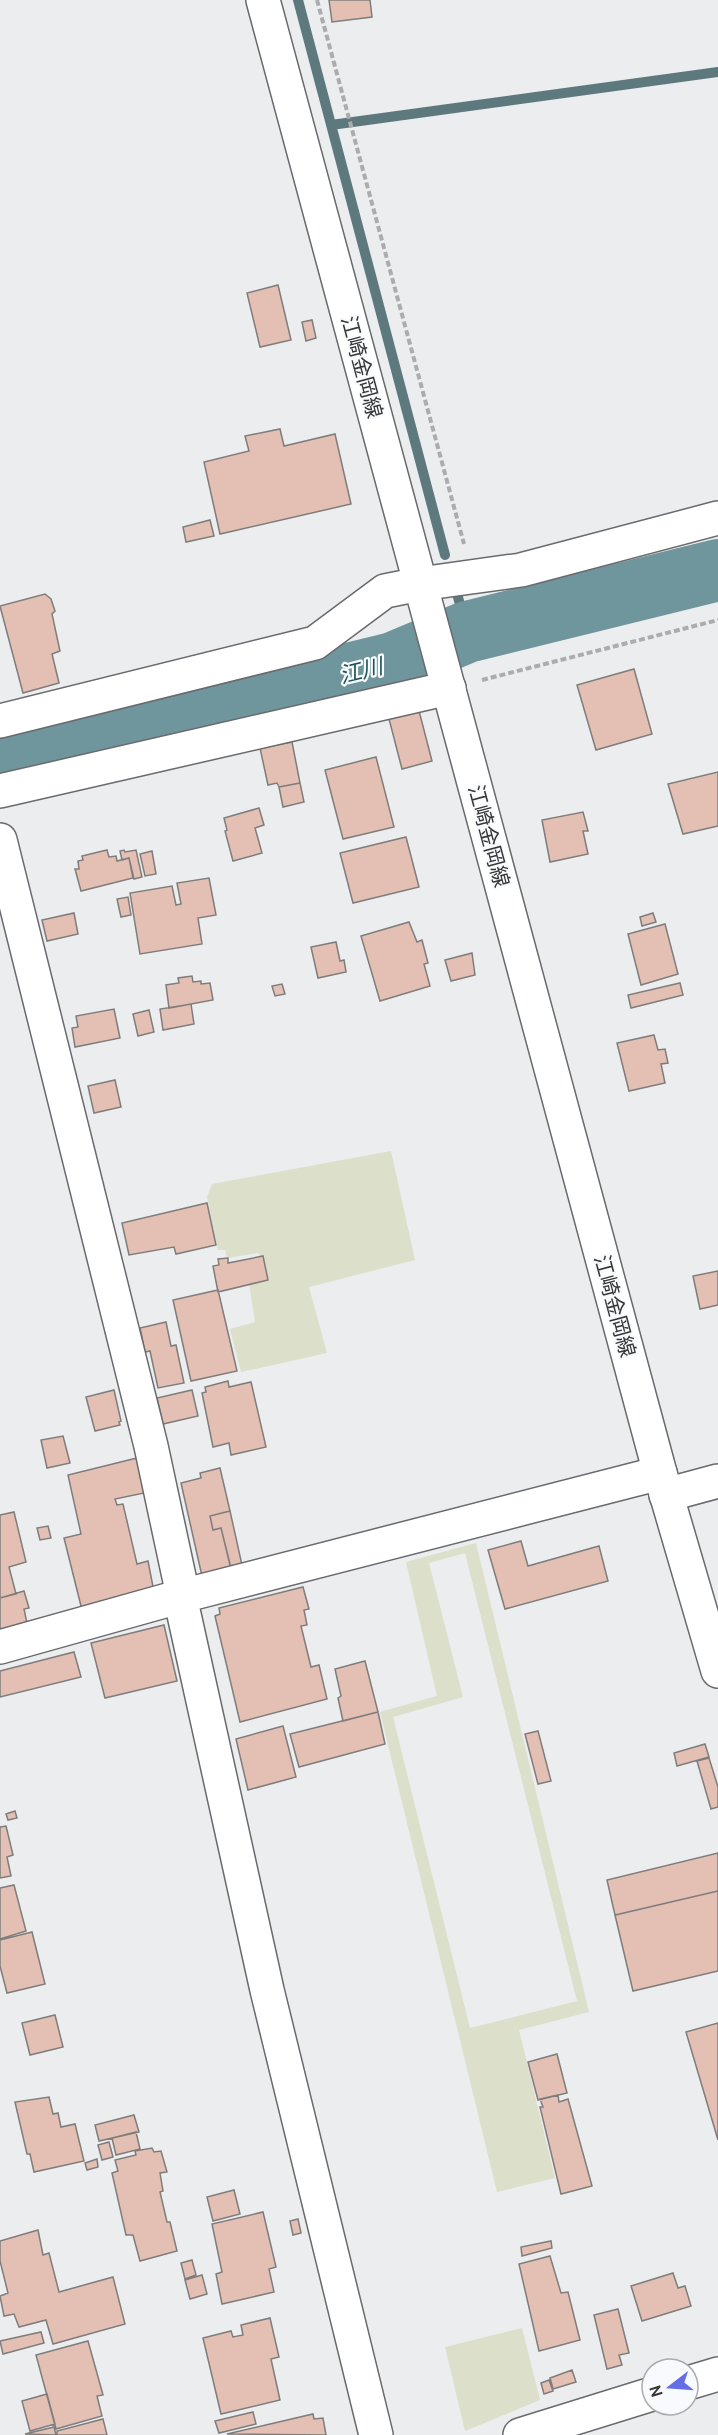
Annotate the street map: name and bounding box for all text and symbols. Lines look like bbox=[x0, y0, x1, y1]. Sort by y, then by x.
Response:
street label: 江崎金岡線 bbox=[336, 313, 388, 421]
water label: 江川 bbox=[336, 652, 388, 689]
street label: 江崎金岡線 bbox=[463, 782, 515, 890]
street label: 江崎金岡線 bbox=[589, 1252, 641, 1360]
north arrow bbox=[640, 2357, 700, 2417]
text: N bbox=[645, 2383, 667, 2399]

